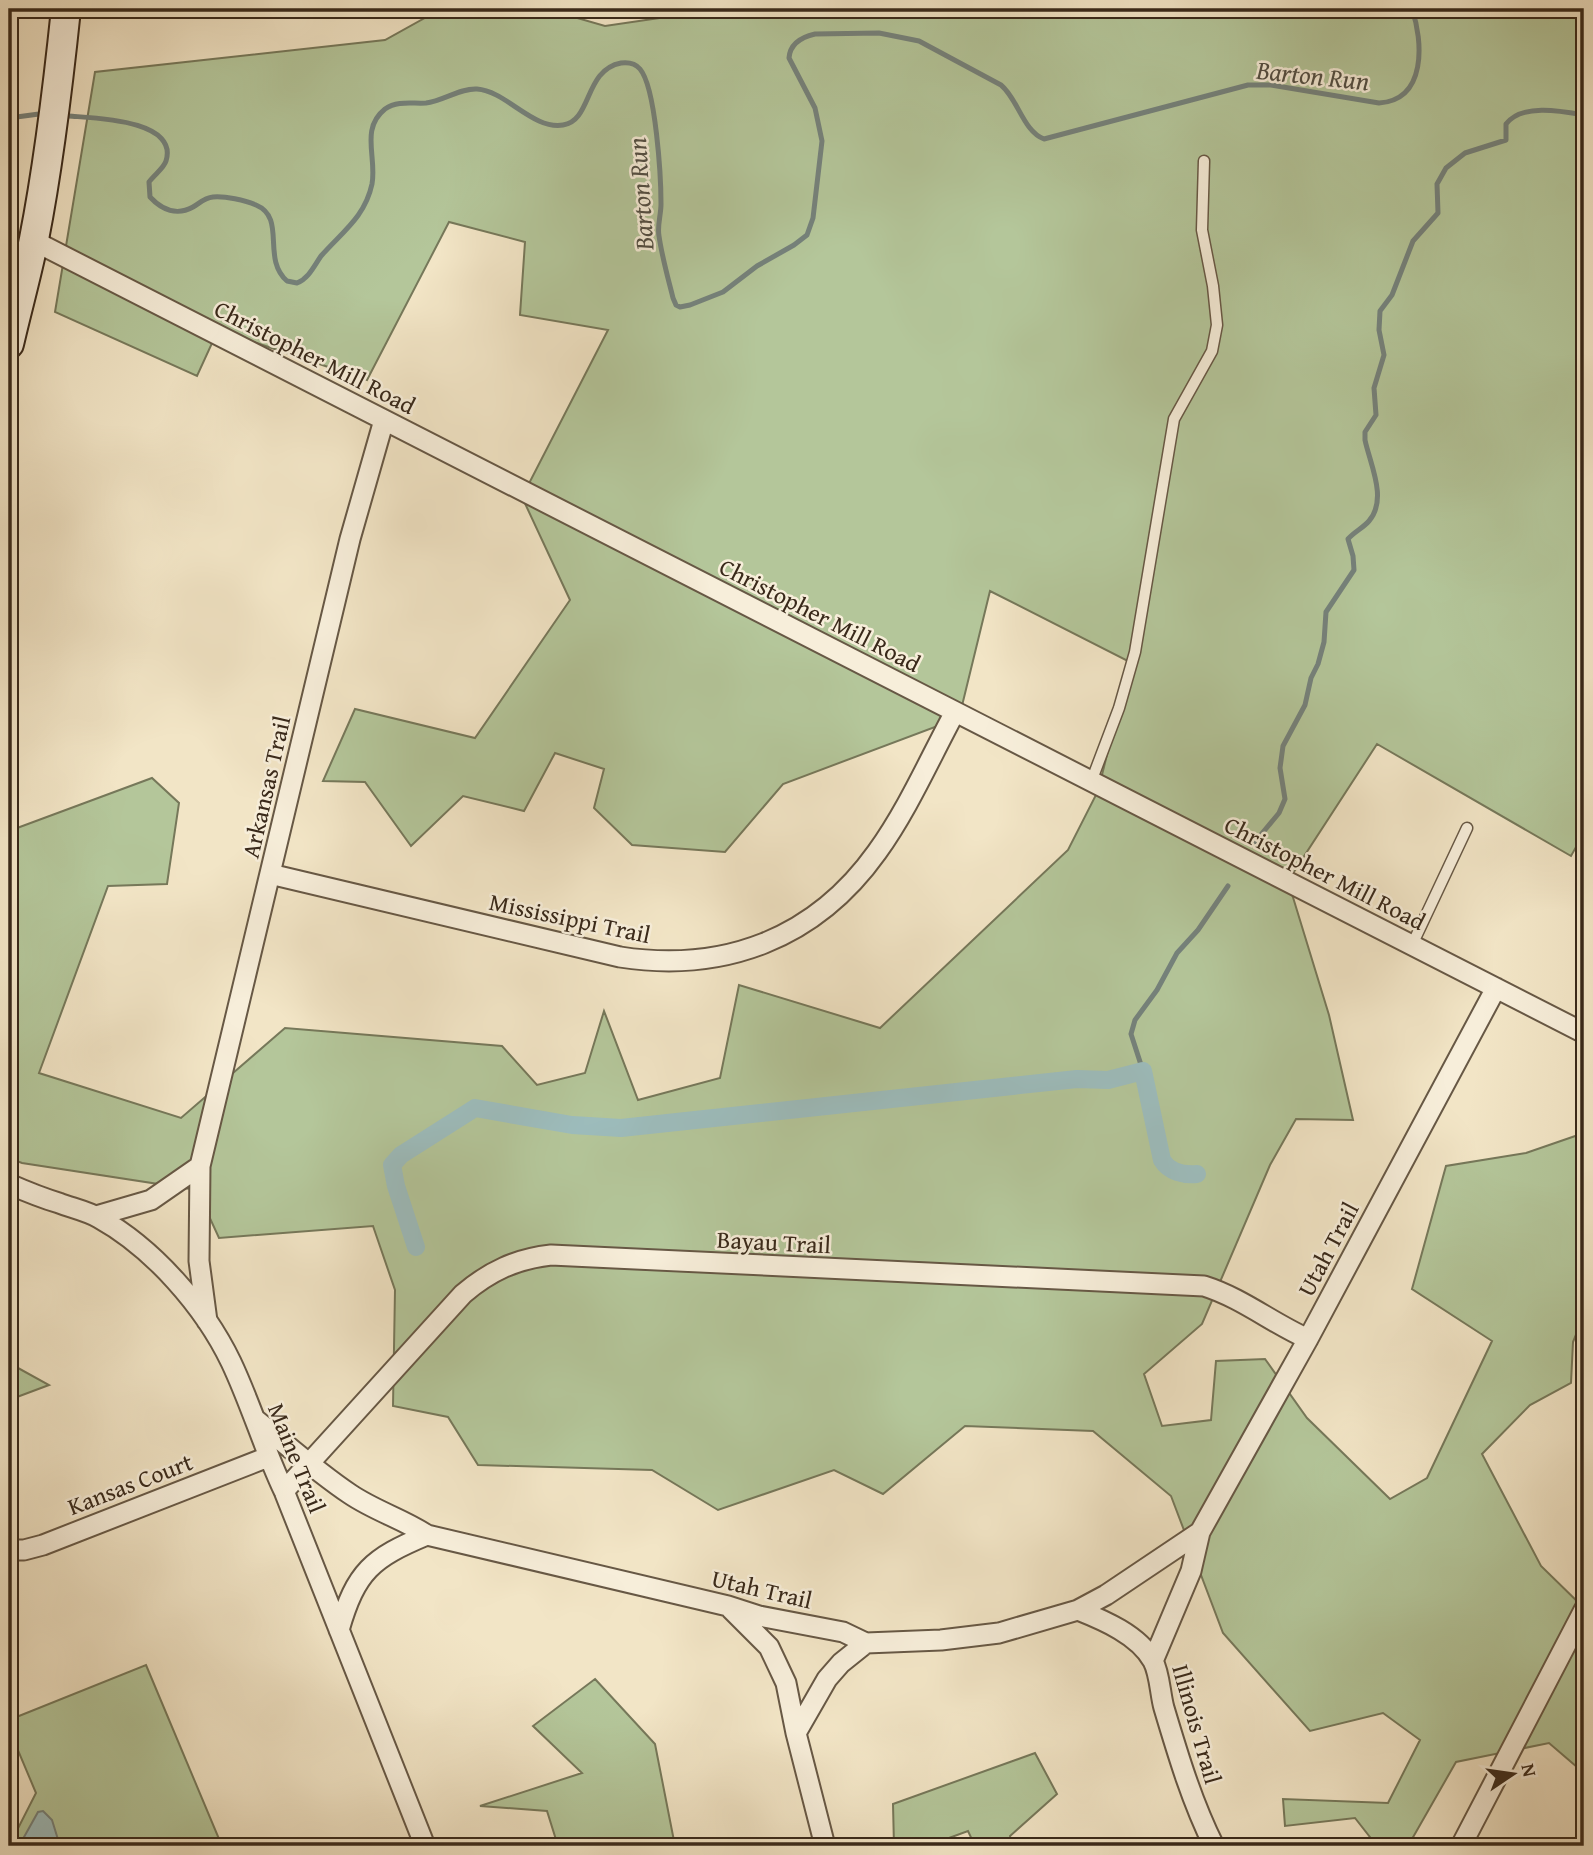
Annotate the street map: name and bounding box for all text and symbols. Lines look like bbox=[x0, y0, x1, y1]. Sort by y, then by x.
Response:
water label: Barton Run bbox=[1254, 50, 1371, 100]
water label: Barton Run bbox=[617, 136, 663, 253]
street label: Christopher Mill Road bbox=[208, 291, 422, 423]
street label: Christopher Mill Road bbox=[713, 549, 927, 681]
street label: Arkansas Trail bbox=[233, 712, 299, 862]
street label: Christopher Mill Road bbox=[1218, 807, 1432, 939]
street label: Mississippi Trail bbox=[486, 884, 654, 952]
street label: Utah Trail bbox=[1289, 1195, 1368, 1302]
street label: Bayau Trail bbox=[716, 1222, 832, 1262]
street label: Maine Trail bbox=[259, 1398, 335, 1518]
street label: Kansas Court bbox=[62, 1444, 198, 1524]
street label: Utah Trail bbox=[708, 1560, 816, 1618]
street label: Illinois Trail bbox=[1163, 1660, 1231, 1788]
north arrow bbox=[1478, 1740, 1548, 1810]
text: N bbox=[1514, 1761, 1545, 1780]

